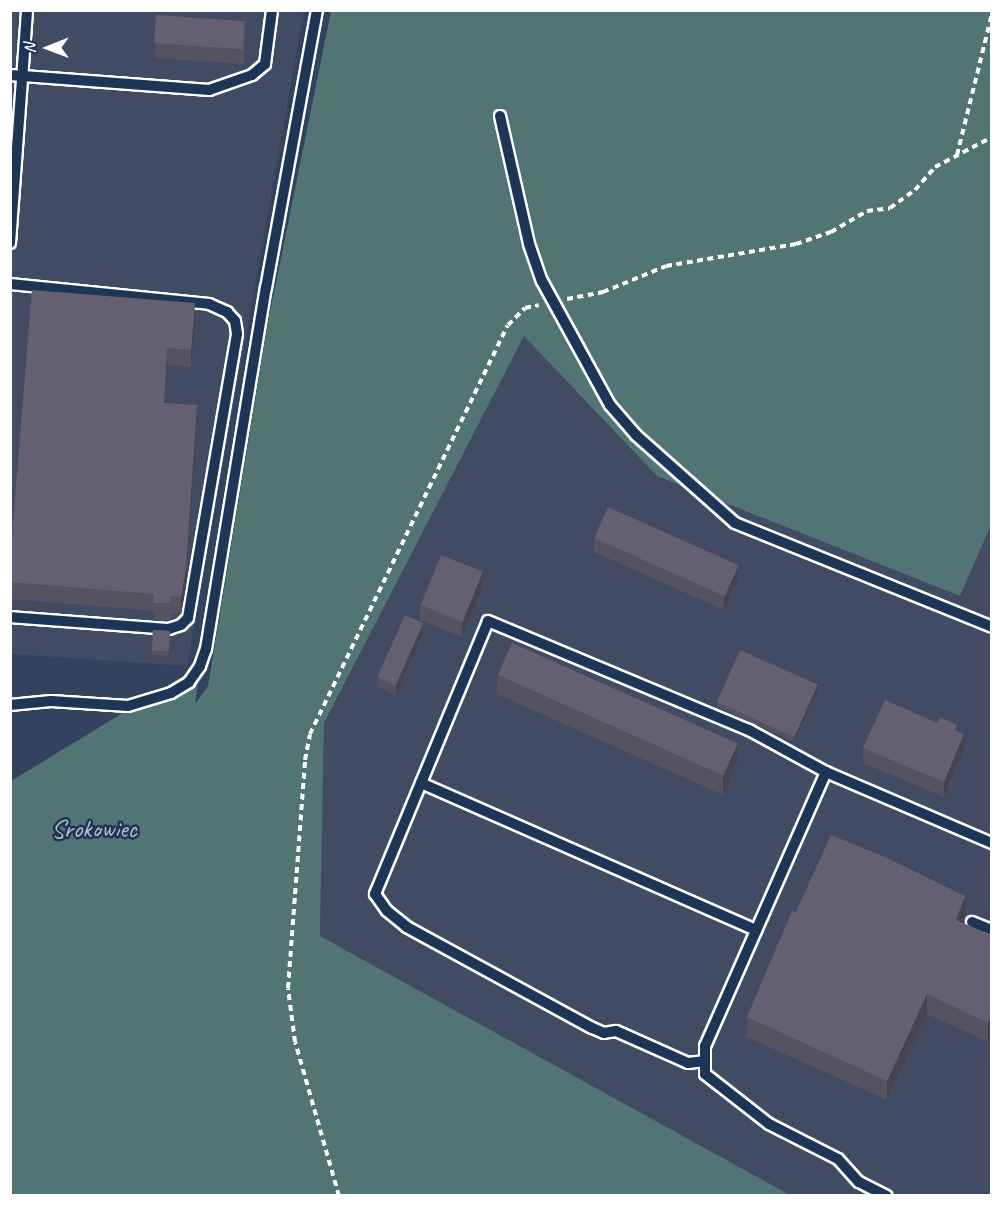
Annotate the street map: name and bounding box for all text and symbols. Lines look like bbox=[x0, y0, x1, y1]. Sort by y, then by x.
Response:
north arrow bbox=[18, 18, 78, 78]
text: N bbox=[20, 43, 40, 53]
park label: Srokowiec bbox=[51, 813, 137, 845]

